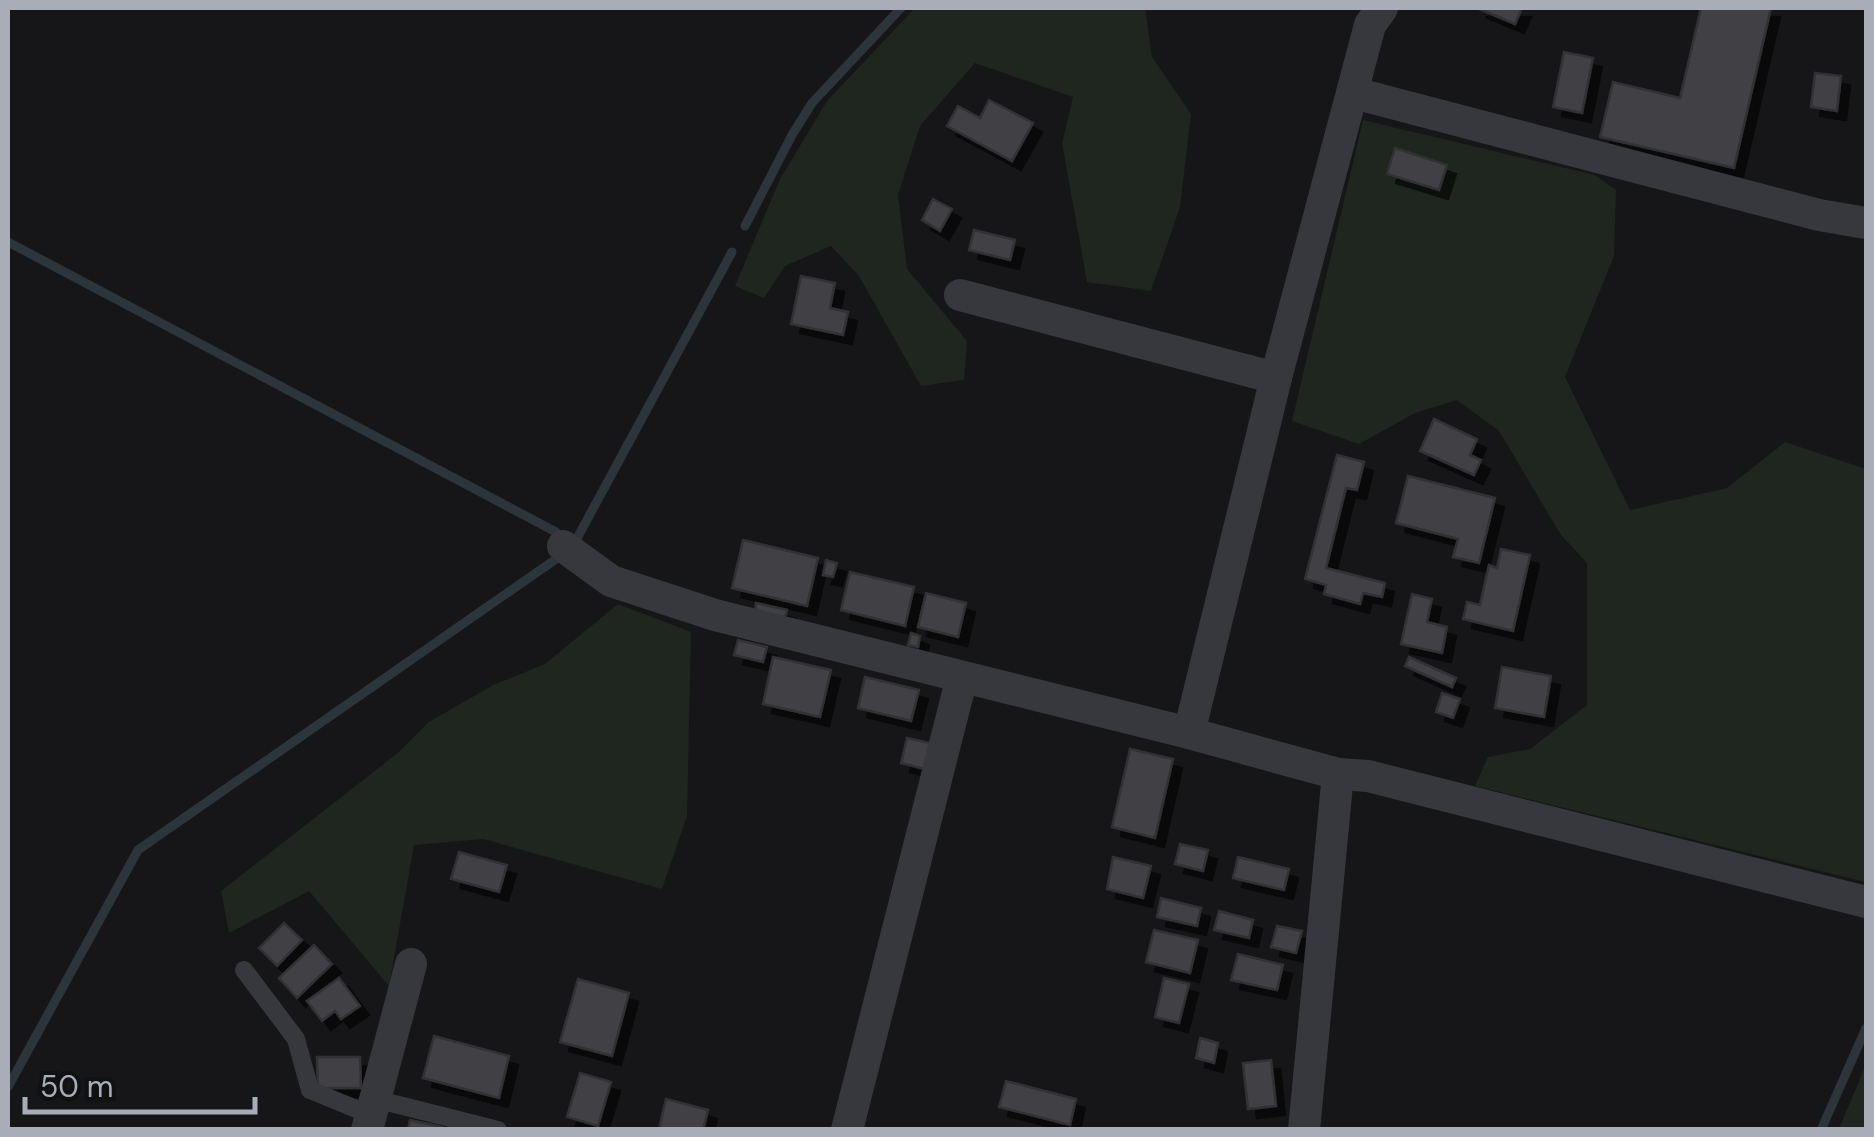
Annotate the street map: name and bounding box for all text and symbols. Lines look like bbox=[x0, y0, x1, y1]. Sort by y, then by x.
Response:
scale bar bbox=[25, 1052, 255, 1114]
text: 50 m bbox=[40, 1067, 114, 1106]

